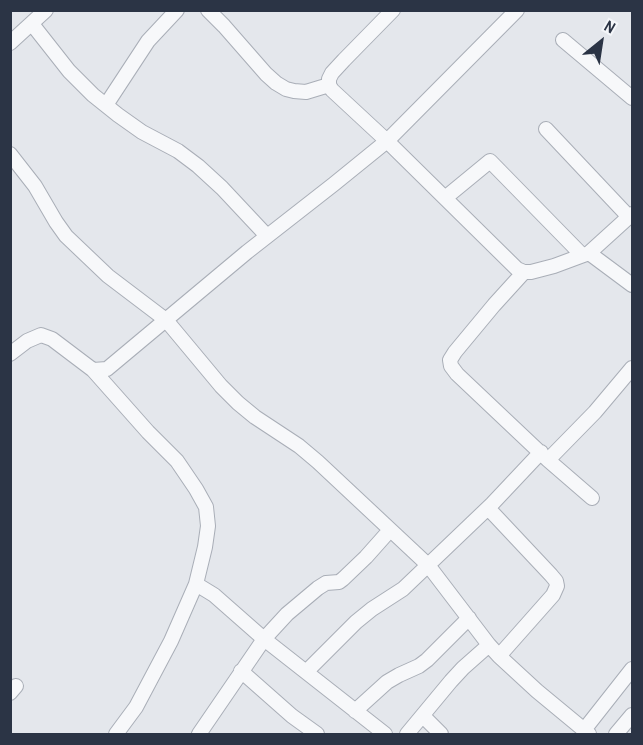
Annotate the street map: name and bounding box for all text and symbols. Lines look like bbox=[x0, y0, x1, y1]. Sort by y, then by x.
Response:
north arrow bbox=[571, 12, 631, 72]
text: N bbox=[600, 15, 620, 38]

